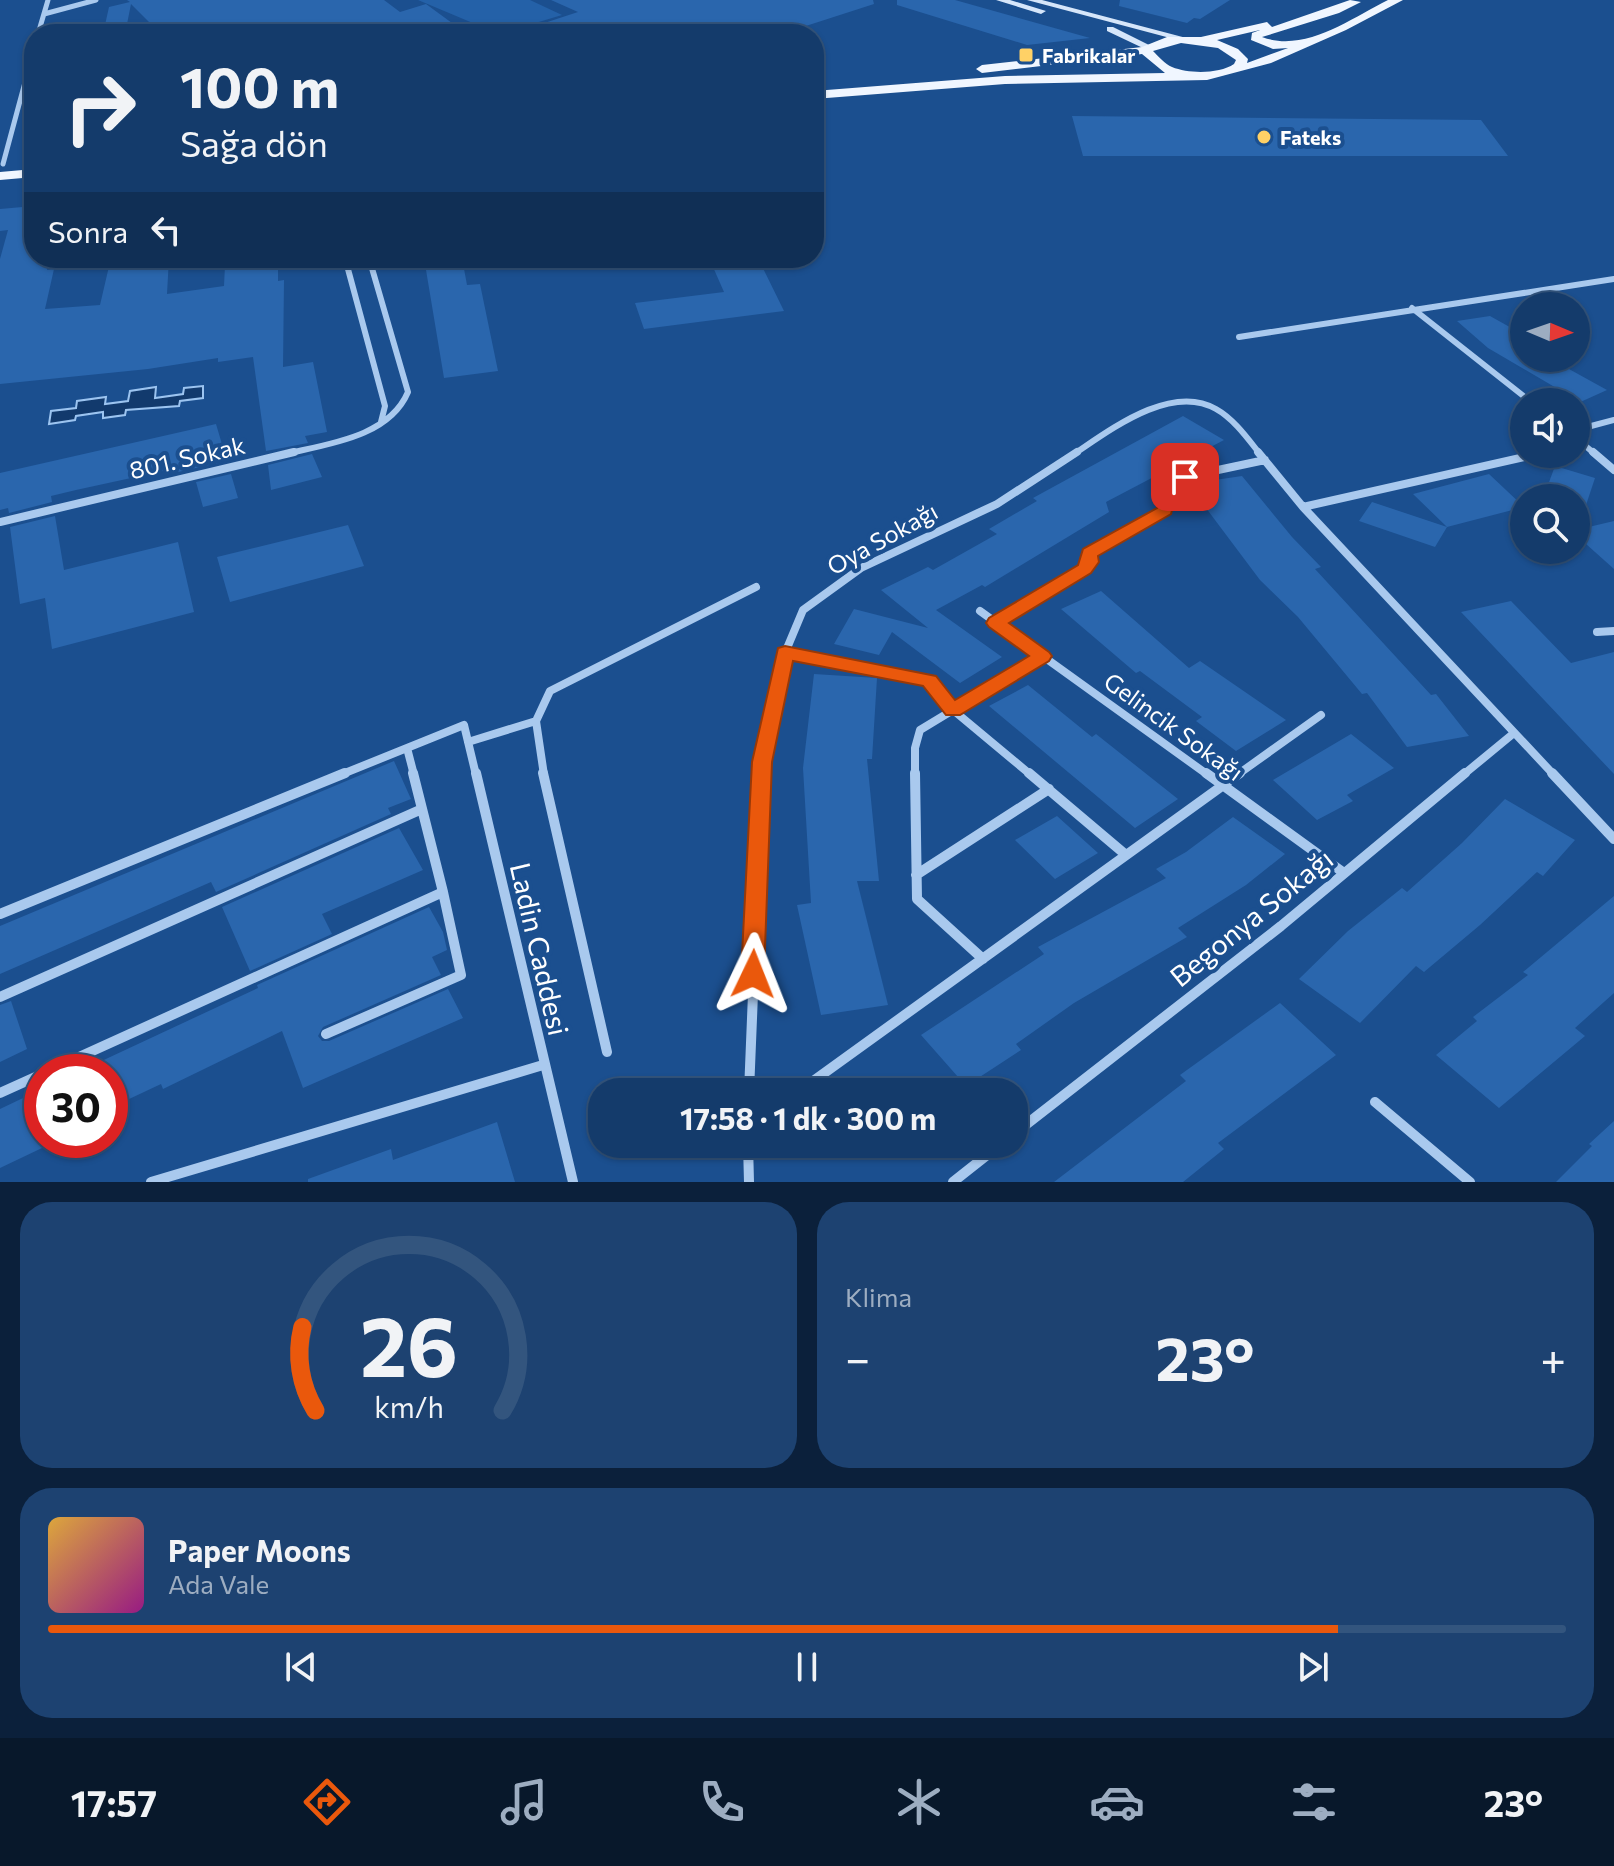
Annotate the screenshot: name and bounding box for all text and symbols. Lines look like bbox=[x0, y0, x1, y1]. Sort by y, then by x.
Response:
place label: Fabrikalar bbox=[1042, 43, 1136, 67]
marker: Fabrikalar bbox=[1017, 46, 1035, 64]
text: 100 m bbox=[180, 51, 339, 120]
icon: right bbox=[48, 56, 152, 160]
text: Sağa dön bbox=[180, 120, 328, 164]
place label: Fateks bbox=[1280, 125, 1341, 149]
marker: Fateks bbox=[1255, 128, 1273, 146]
icon: left bbox=[144, 208, 188, 252]
text: Sonra bbox=[48, 212, 128, 249]
north arrow bbox=[1510, 292, 1590, 372]
map controls bbox=[1510, 292, 1590, 564]
button: sound bbox=[1510, 388, 1590, 468]
street label: 801. Sokak bbox=[126, 430, 248, 484]
pin bbox=[1151, 443, 1219, 511]
icon: arrive bbox=[1163, 455, 1207, 499]
button: search bbox=[1510, 484, 1590, 564]
street label: Oya Sokağı bbox=[822, 496, 942, 580]
street label: Gelincik Sokağı bbox=[1099, 666, 1249, 786]
street label: Begonya Sokağı bbox=[1163, 841, 1339, 993]
street label: Ladin Caddesi bbox=[504, 859, 576, 1039]
position arrow bbox=[711, 932, 795, 1016]
speed limit sign: 30 bbox=[24, 1054, 128, 1158]
text: 17:58 · 1 dk · 300 m bbox=[680, 1099, 936, 1136]
text: Klima bbox=[845, 1281, 912, 1312]
text: 26 bbox=[359, 1292, 458, 1394]
text: 23° bbox=[1156, 1320, 1255, 1393]
text: − bbox=[845, 1330, 870, 1384]
text: + bbox=[1540, 1330, 1566, 1384]
text: km/h bbox=[374, 1389, 443, 1424]
text: Paper Moons bbox=[168, 1531, 351, 1568]
text: Ada Vale bbox=[168, 1568, 269, 1599]
icon: previous bbox=[279, 1645, 323, 1689]
icon: pause bbox=[785, 1645, 829, 1689]
icon: next bbox=[1291, 1645, 1335, 1689]
icon: directions bbox=[299, 1774, 355, 1830]
icon: music bbox=[496, 1774, 552, 1830]
icon: phone bbox=[694, 1774, 750, 1830]
icon: climate bbox=[891, 1774, 947, 1830]
icon: car bbox=[1089, 1774, 1145, 1830]
icon: filters bbox=[1286, 1774, 1342, 1830]
text: 17:57 bbox=[71, 1780, 157, 1824]
text: 23° bbox=[1484, 1780, 1543, 1824]

